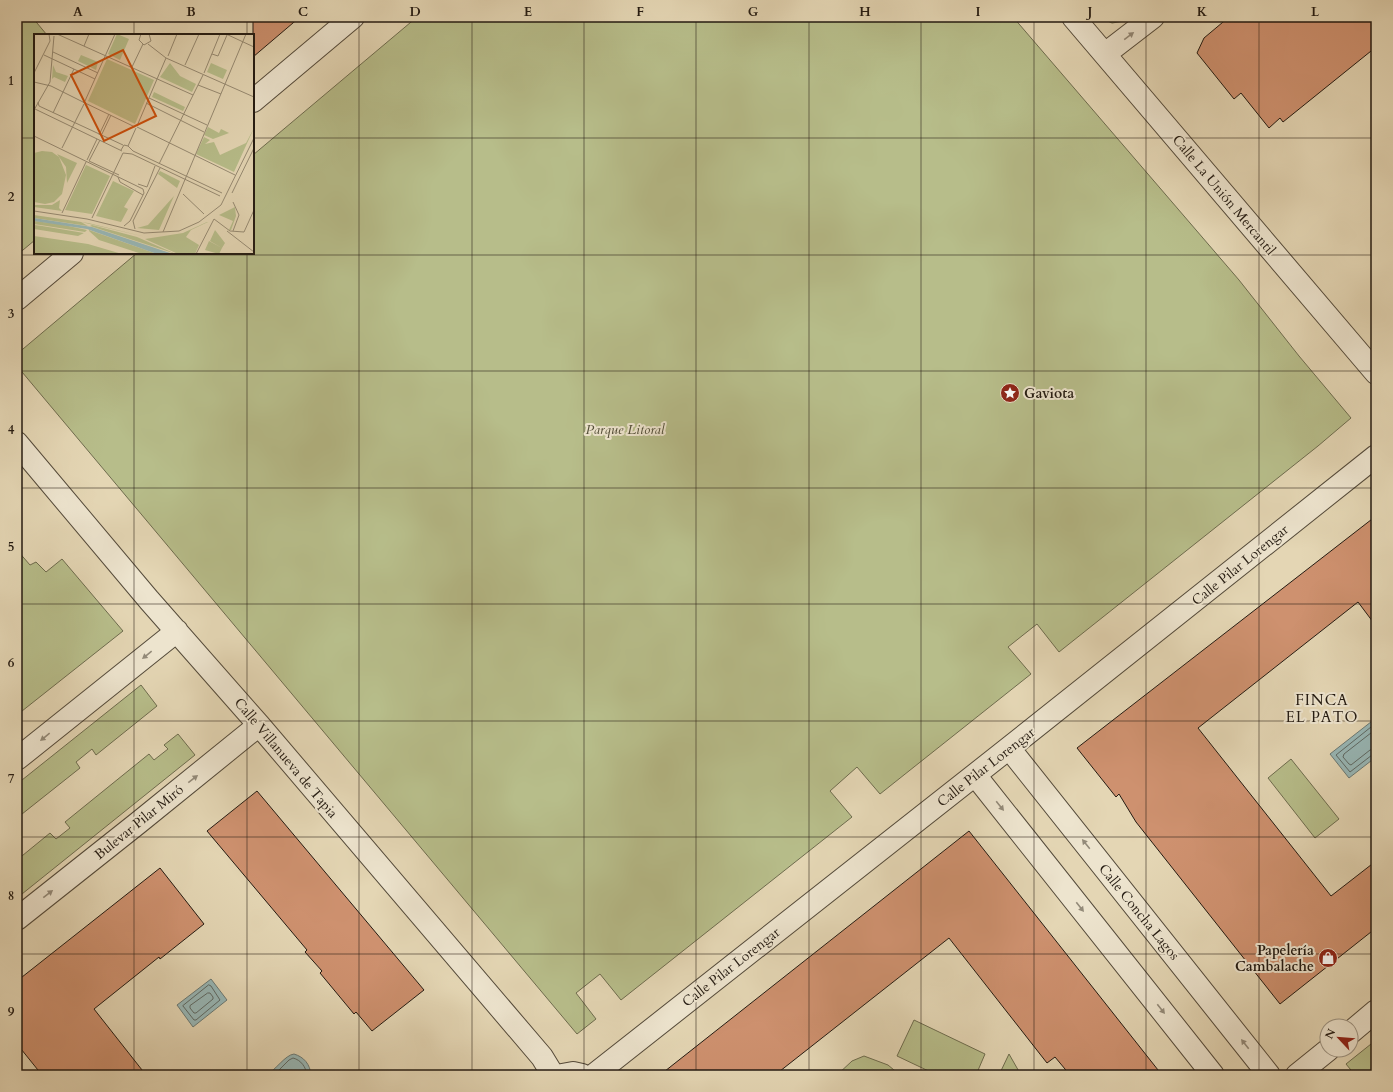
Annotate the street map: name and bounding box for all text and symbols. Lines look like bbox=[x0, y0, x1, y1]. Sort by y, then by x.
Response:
text: A bbox=[73, 3, 83, 21]
text: B bbox=[186, 3, 196, 21]
text: C bbox=[298, 3, 308, 21]
text: D bbox=[409, 3, 421, 21]
text: E bbox=[524, 3, 532, 21]
text: F bbox=[636, 3, 644, 21]
text: G bbox=[748, 3, 759, 21]
text: H bbox=[859, 3, 871, 21]
text: I bbox=[975, 3, 981, 21]
text: J bbox=[1086, 3, 1093, 21]
text: K bbox=[1197, 3, 1208, 21]
text: L bbox=[1311, 3, 1320, 21]
one-way arrow bbox=[1124, 32, 1134, 40]
inset map bbox=[34, 34, 254, 254]
text: 1 bbox=[8, 72, 14, 90]
street label: Calle La Unión Mercantil bbox=[1168, 131, 1280, 260]
text: 2 bbox=[8, 188, 15, 206]
text: 3 bbox=[8, 305, 15, 323]
place icon: Gaviota bbox=[999, 382, 1021, 404]
place label: Gaviota bbox=[1024, 384, 1074, 403]
park label: Parque Litoral bbox=[586, 420, 666, 439]
text: 4 bbox=[8, 421, 15, 439]
street label: Calle Pilar Lorengar bbox=[1188, 520, 1293, 610]
text: 5 bbox=[8, 538, 14, 556]
one-way arrow bbox=[141, 651, 152, 660]
text: 6 bbox=[8, 654, 15, 672]
district label: FINCA EL PATO bbox=[1286, 690, 1358, 727]
street label: Calle Villanueva de Tapia bbox=[230, 694, 342, 822]
street label: Calle Pilar Lorengar bbox=[933, 722, 1039, 811]
one-way arrow bbox=[40, 732, 51, 741]
text: 7 bbox=[8, 770, 15, 788]
one-way arrow bbox=[188, 774, 199, 783]
street label: Bulevar Pilar Miró bbox=[90, 780, 188, 864]
one-way arrow bbox=[995, 800, 1004, 811]
one-way arrow bbox=[1081, 839, 1090, 850]
street label: Calle Concha Lagos bbox=[1094, 860, 1184, 964]
text: 8 bbox=[8, 887, 14, 905]
one-way arrow bbox=[42, 890, 53, 899]
one-way arrow bbox=[1076, 902, 1085, 913]
street label: Calle Pilar Lorengar bbox=[678, 922, 784, 1011]
place label: Papelería Cambalache bbox=[1235, 941, 1314, 976]
shop icon: Papelería Cambalache bbox=[1317, 947, 1339, 969]
text: 9 bbox=[8, 1003, 15, 1021]
one-way arrow bbox=[1157, 1004, 1166, 1015]
north arrow bbox=[1319, 1018, 1359, 1058]
text: N bbox=[1322, 1026, 1339, 1041]
one-way arrow bbox=[1241, 1039, 1249, 1050]

